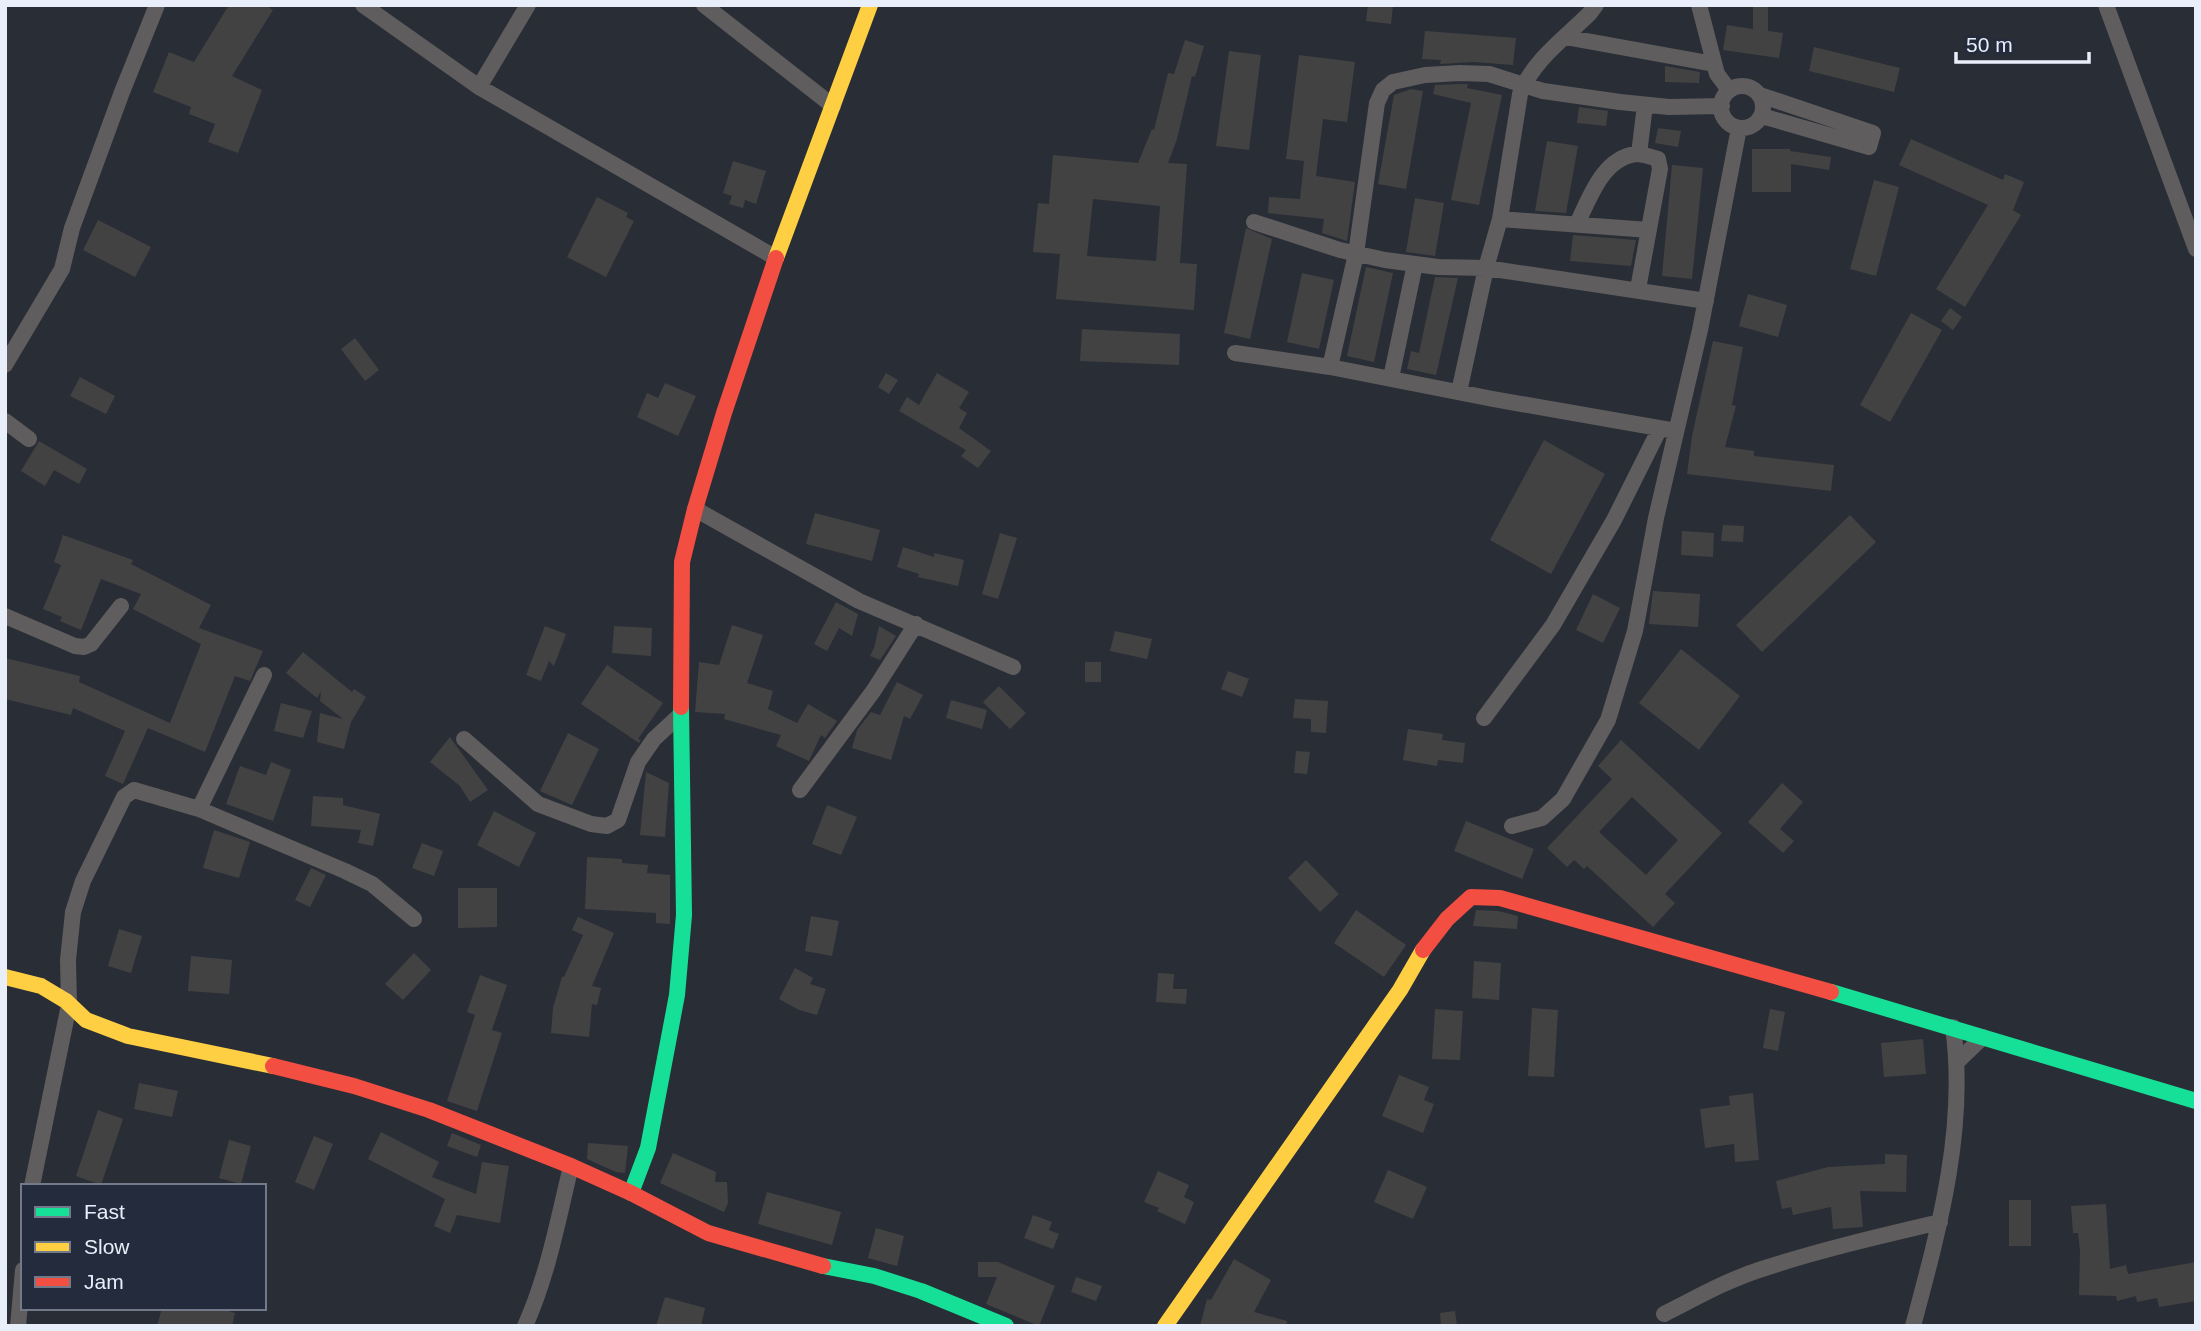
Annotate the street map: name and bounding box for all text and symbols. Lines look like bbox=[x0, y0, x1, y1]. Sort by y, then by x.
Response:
scale bar bbox=[1956, 21, 2089, 65]
text: 50 m bbox=[1966, 33, 2013, 56]
legend bbox=[21, 1184, 266, 1310]
text: Fast bbox=[84, 1200, 125, 1223]
text: Slow bbox=[84, 1235, 130, 1258]
text: Jam bbox=[84, 1270, 124, 1293]

